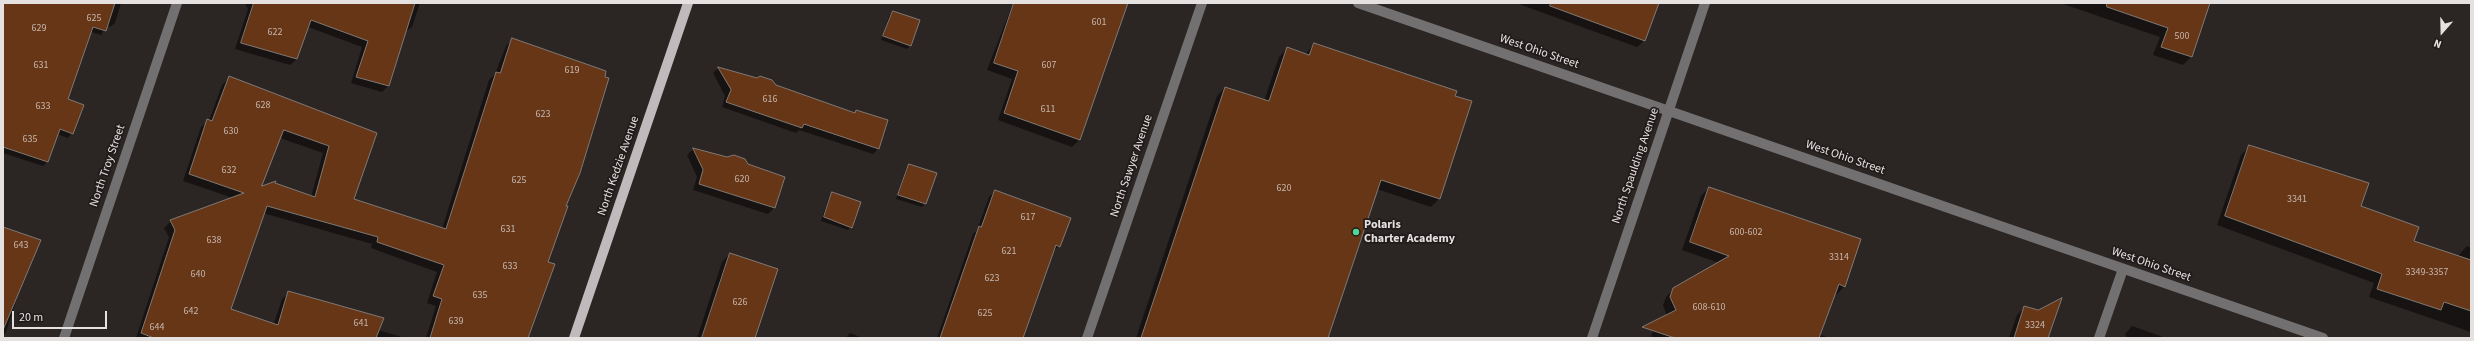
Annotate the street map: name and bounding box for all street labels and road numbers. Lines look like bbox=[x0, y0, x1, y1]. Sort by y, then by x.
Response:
street label: West Ohio Street bbox=[1497, 32, 1581, 72]
street label: North Spaulding Avenue bbox=[1609, 106, 1663, 226]
street label: North Sawyer Avenue bbox=[1108, 113, 1156, 219]
street label: North Kedzie Avenue bbox=[595, 114, 643, 218]
street label: North Troy Street bbox=[87, 123, 129, 209]
street label: West Ohio Street bbox=[1803, 138, 1887, 178]
street label: West Ohio Street bbox=[2109, 245, 2193, 285]

